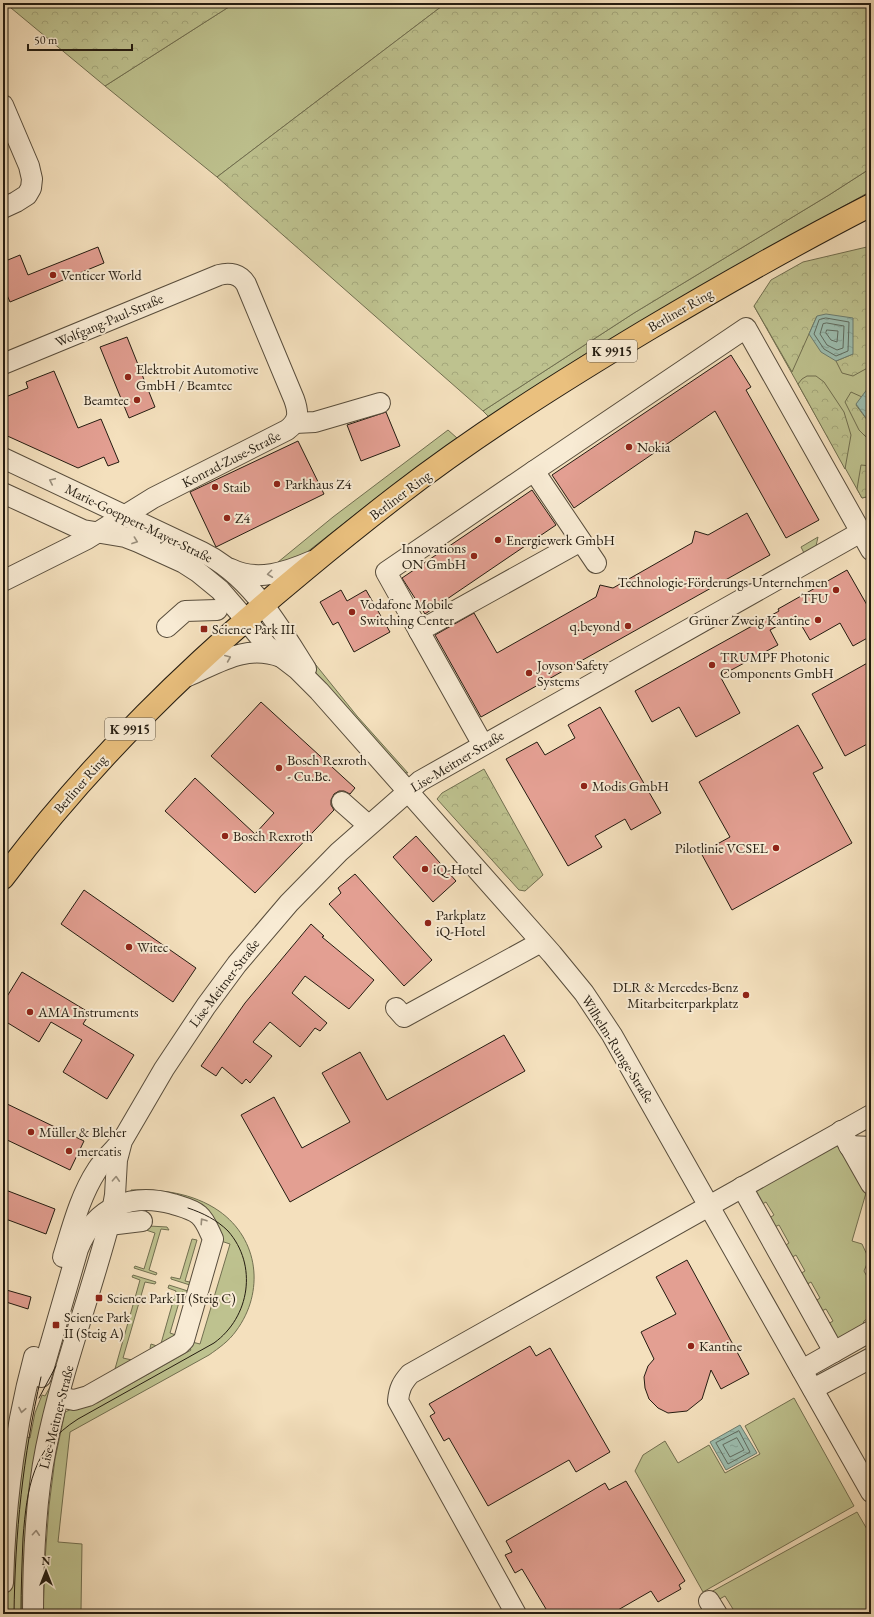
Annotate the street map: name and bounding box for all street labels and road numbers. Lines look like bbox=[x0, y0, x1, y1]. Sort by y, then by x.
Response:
street label: Berliner Ring bbox=[644, 284, 717, 336]
street label: Wolfgang-Paul-Straße bbox=[52, 289, 166, 351]
road number: K 9915 bbox=[587, 340, 637, 362]
street label: Konrad-Zuse-Straße bbox=[179, 426, 284, 492]
street label: Berliner Ring bbox=[366, 465, 435, 524]
street label: Marie-Goeppert-Mayer-Straße bbox=[62, 479, 216, 567]
road number: K 9915 bbox=[105, 718, 155, 740]
street label: Lise-Meitner-Straße bbox=[407, 726, 508, 796]
street label: Berliner Ring bbox=[49, 750, 111, 817]
street label: Lise-Meitner-Straße bbox=[185, 935, 263, 1031]
street label: Wilhelm-Runge-Straße bbox=[578, 992, 659, 1107]
street label: Lise-Meitner-Straße bbox=[34, 1363, 78, 1471]

